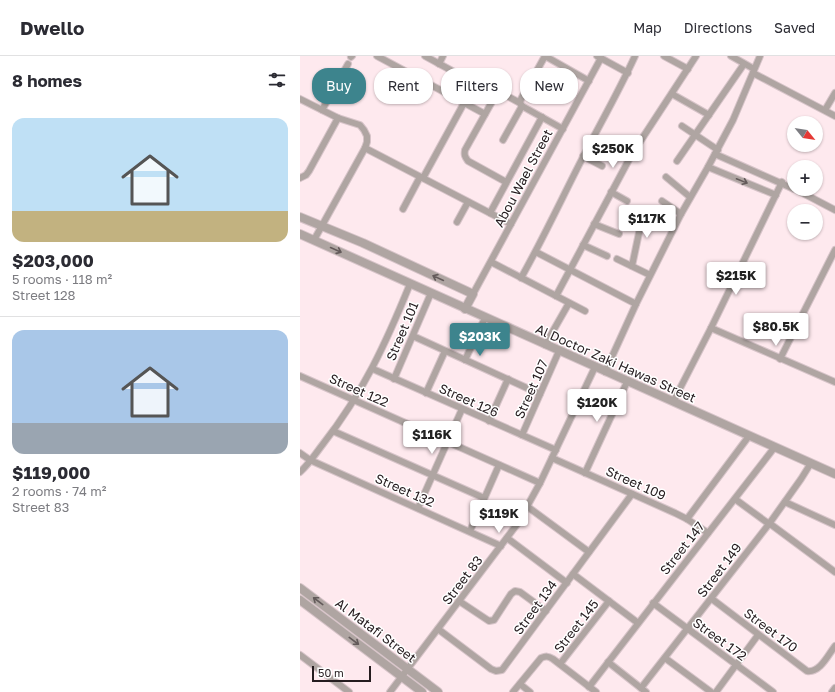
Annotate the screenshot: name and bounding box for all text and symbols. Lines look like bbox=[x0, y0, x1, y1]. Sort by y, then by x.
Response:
text: Dwello bbox=[20, 16, 85, 39]
text: Map bbox=[633, 19, 662, 36]
text: Directions bbox=[684, 19, 752, 36]
text: Saved bbox=[774, 19, 815, 36]
chip: Buy bbox=[312, 68, 366, 104]
chip: Rent bbox=[374, 68, 433, 104]
chip: Filters bbox=[441, 68, 512, 104]
chip: New bbox=[520, 68, 578, 104]
icon: filters bbox=[266, 69, 288, 91]
text: 8 homes bbox=[12, 70, 82, 91]
north arrow bbox=[787, 116, 823, 152]
map controls bbox=[787, 116, 823, 240]
street label: Abou Wael Street bbox=[491, 126, 555, 230]
pin: $250K bbox=[585, 135, 641, 169]
text: $250K bbox=[592, 140, 634, 156]
icon: home bbox=[114, 144, 186, 216]
button: + bbox=[787, 160, 823, 196]
one-way arrow bbox=[735, 178, 747, 185]
button: − bbox=[787, 204, 823, 240]
pin: $117K bbox=[619, 205, 675, 239]
text: $117K bbox=[628, 210, 666, 226]
one-way arrow bbox=[329, 247, 341, 254]
text: $203,000 bbox=[12, 250, 94, 271]
pin: $215K bbox=[708, 262, 764, 296]
text: $215K bbox=[716, 267, 756, 283]
text: 5 rooms · 118 m² bbox=[12, 271, 112, 287]
one-way arrow bbox=[432, 274, 444, 281]
text: Street 128 bbox=[12, 287, 76, 303]
street label: Street 101 bbox=[382, 299, 422, 363]
pin: $80.5K bbox=[743, 313, 809, 347]
text: $80.5K bbox=[753, 318, 800, 334]
street label: Al Doctor Zaki Hawas Street bbox=[533, 320, 699, 406]
pin: $203K bbox=[452, 323, 508, 357]
text: $203K bbox=[459, 328, 501, 344]
icon: home bbox=[114, 356, 186, 428]
street label: Street 107 bbox=[511, 357, 551, 421]
street label: Street 122 bbox=[327, 370, 391, 410]
street label: Street 126 bbox=[437, 380, 501, 420]
pin: $120K bbox=[569, 389, 625, 423]
text: $120K bbox=[576, 394, 618, 410]
pin: $116K bbox=[404, 421, 460, 455]
text: $116K bbox=[412, 426, 452, 442]
text: $119,000 bbox=[12, 462, 90, 483]
street label: Street 109 bbox=[604, 463, 669, 503]
street label: Street 132 bbox=[373, 470, 437, 510]
text: 2 rooms · 74 m² bbox=[12, 483, 106, 499]
text: Street 83 bbox=[12, 499, 69, 515]
pin: $119K bbox=[471, 500, 527, 534]
text: $119K bbox=[479, 505, 519, 521]
street label: Street 147 bbox=[656, 518, 708, 578]
street label: Street 149 bbox=[693, 540, 745, 600]
street label: Street 83 bbox=[438, 552, 486, 608]
street label: Street 134 bbox=[510, 577, 560, 637]
street label: Al Matafi Street bbox=[333, 594, 419, 666]
street label: Street 145 bbox=[550, 596, 602, 656]
one-way arrow bbox=[312, 597, 323, 605]
street label: Street 170 bbox=[741, 605, 801, 655]
street label: Street 172 bbox=[690, 614, 750, 664]
one-way arrow bbox=[348, 636, 359, 645]
scale bar bbox=[312, 664, 371, 683]
text: 50 m bbox=[318, 666, 344, 679]

